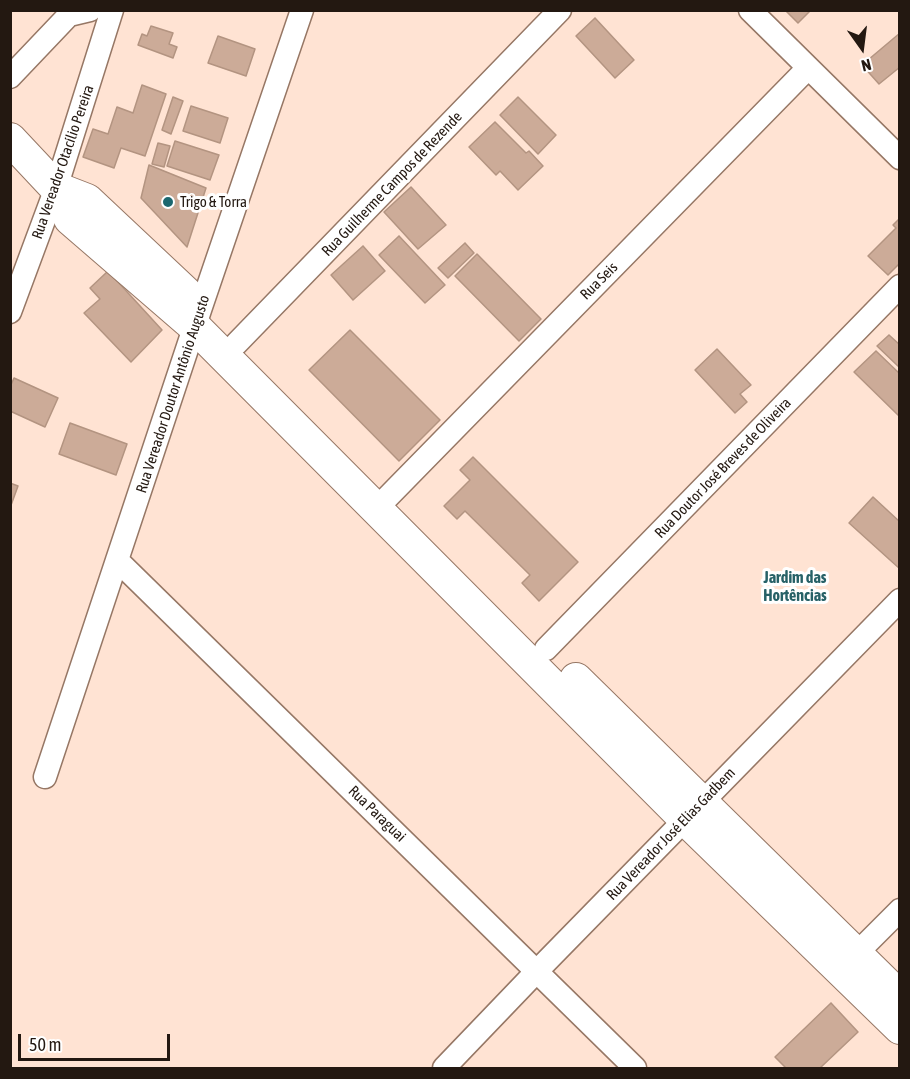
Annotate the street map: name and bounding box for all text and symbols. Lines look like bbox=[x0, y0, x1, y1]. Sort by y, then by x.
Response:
north arrow bbox=[832, 18, 892, 78]
text: N bbox=[860, 56, 873, 75]
street label: Rua Vereador Otacílio Pereira bbox=[28, 83, 98, 241]
street label: Rua Guilherme Campos de Rezende bbox=[318, 108, 466, 260]
place label: Trigo & Torra bbox=[180, 193, 247, 211]
marker: Trigo & Torra bbox=[161, 195, 175, 209]
street label: Rua Seis bbox=[577, 259, 621, 303]
street label: Rua Vereador Doutor Antônio Augusto bbox=[132, 293, 214, 495]
street label: Rua Doutor José Breves de Oliveira bbox=[651, 394, 795, 542]
district label: Jardim das Hortências bbox=[763, 568, 827, 606]
street label: Rua Vereador José Elias Gadbem bbox=[603, 764, 739, 904]
street label: Rua Paraguai bbox=[344, 782, 410, 846]
scale bar bbox=[21, 1022, 172, 1060]
text: 50 m bbox=[29, 1034, 61, 1055]

